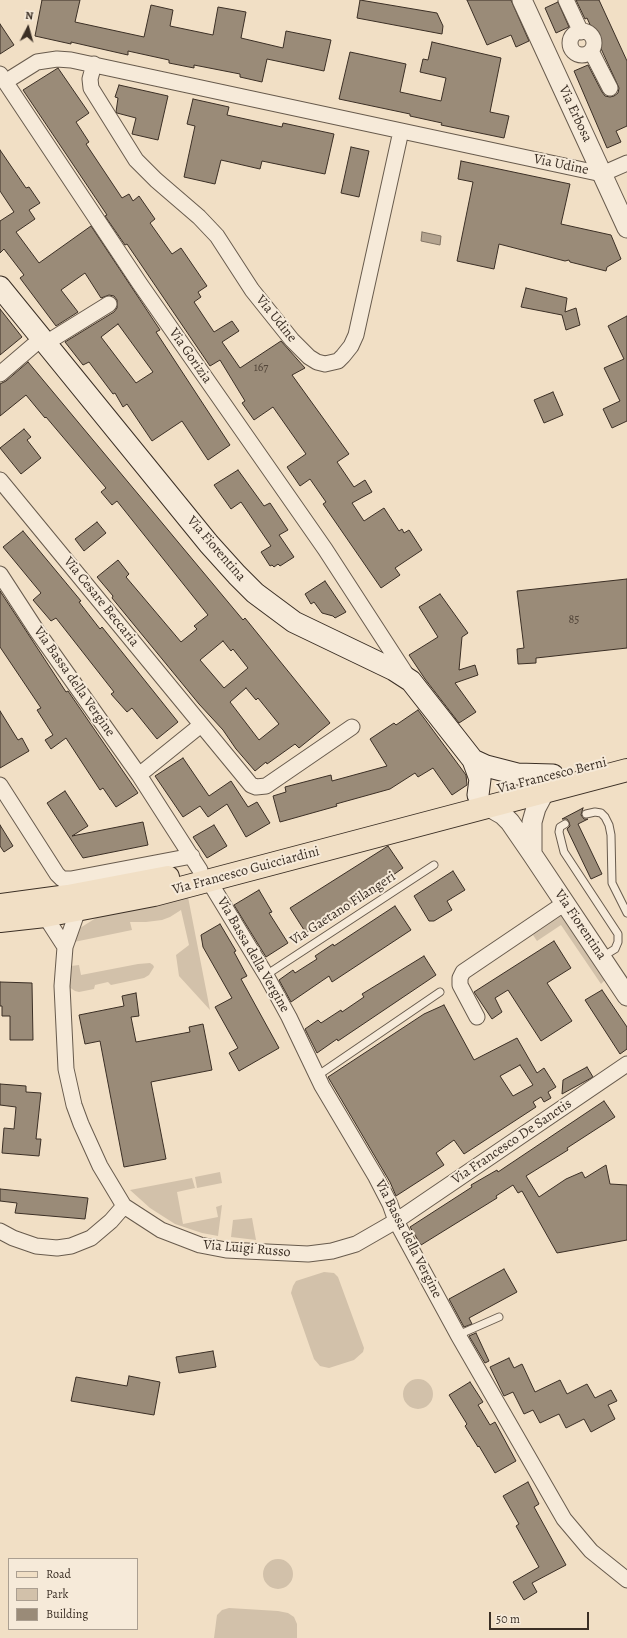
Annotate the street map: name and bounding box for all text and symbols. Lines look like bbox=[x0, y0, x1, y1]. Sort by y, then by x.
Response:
north arrow bbox=[8, 8, 48, 48]
text: N bbox=[25, 8, 34, 23]
street label: Via Erbosa bbox=[555, 83, 595, 145]
street label: Via Udine bbox=[532, 151, 590, 179]
street label: Via Udine bbox=[252, 292, 300, 346]
street label: Via Gorizia bbox=[165, 325, 215, 387]
house number: 167 bbox=[254, 361, 268, 375]
street label: Via Fiorentina bbox=[183, 513, 249, 585]
street label: Via Cesare Beccaria bbox=[60, 554, 142, 650]
house number: 85 bbox=[569, 613, 579, 627]
street label: Via Bassa della Vergine bbox=[30, 624, 118, 740]
street label: Via Francesco Berni bbox=[496, 754, 608, 798]
street label: Via Francesco Guicciardini bbox=[171, 843, 321, 899]
street label: Via Gaetano Filangeri bbox=[287, 869, 399, 949]
street label: Via Fiorentina bbox=[550, 887, 610, 963]
street label: Via Bassa della Vergine bbox=[213, 894, 293, 1016]
street label: Via Francesco De Sanctis bbox=[449, 1096, 575, 1188]
street label: Via Bassa della Vergine bbox=[371, 1177, 445, 1301]
street label: Via Luigi Russo bbox=[203, 1237, 291, 1261]
legend bbox=[8, 1558, 138, 1630]
text: Road bbox=[46, 1566, 71, 1582]
text: Park bbox=[46, 1586, 69, 1602]
scale bar bbox=[491, 1604, 591, 1630]
text: Building bbox=[46, 1606, 88, 1622]
text: 50 m bbox=[496, 1611, 520, 1627]

